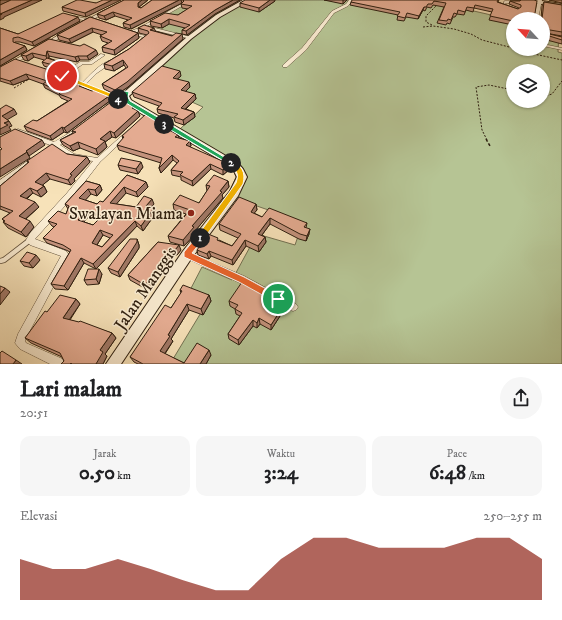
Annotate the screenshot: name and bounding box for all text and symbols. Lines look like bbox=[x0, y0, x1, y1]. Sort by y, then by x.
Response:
north arrow bbox=[506, 12, 550, 56]
map controls bbox=[506, 12, 550, 108]
pin bbox=[45, 59, 79, 93]
button: layers bbox=[506, 64, 550, 108]
icon: check bbox=[51, 65, 73, 87]
pin: 4 bbox=[108, 89, 128, 109]
text: 4 bbox=[115, 92, 121, 106]
pin: 3 bbox=[154, 114, 174, 134]
text: 3 bbox=[162, 117, 166, 131]
pin: 2 bbox=[221, 153, 241, 173]
text: 2 bbox=[228, 156, 234, 170]
place label: Swalayan Miama bbox=[69, 203, 184, 225]
marker: Swalayan Miama bbox=[186, 208, 196, 218]
pin: 1 bbox=[190, 228, 210, 248]
text: 1 bbox=[198, 231, 202, 245]
street label: Jalan Manggis bbox=[109, 242, 182, 336]
pin bbox=[261, 282, 295, 316]
icon: arrive bbox=[267, 288, 289, 310]
text: Lari malam bbox=[20, 376, 122, 403]
button: share bbox=[500, 377, 542, 419]
text: 20:51 bbox=[20, 405, 48, 421]
text: Jarak bbox=[93, 447, 117, 461]
text: Waktu bbox=[267, 447, 295, 461]
text: Pace bbox=[447, 447, 467, 461]
text: 0.50 bbox=[79, 461, 115, 486]
text: 3:24 bbox=[264, 461, 298, 486]
text: 6:48 bbox=[429, 461, 466, 486]
text: km bbox=[115, 469, 131, 483]
text: /km bbox=[466, 469, 485, 483]
text: Elevasi bbox=[20, 508, 57, 524]
text: 250–255 m bbox=[484, 508, 542, 524]

